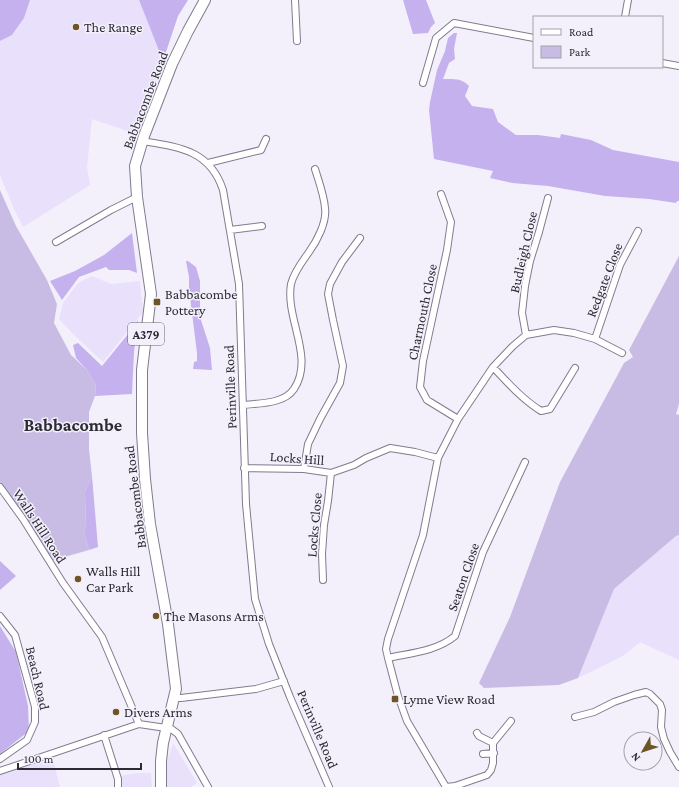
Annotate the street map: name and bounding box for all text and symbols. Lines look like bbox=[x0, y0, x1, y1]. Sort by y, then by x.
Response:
legend bbox=[533, 16, 663, 68]
place label: The Range bbox=[84, 19, 142, 35]
marker: The Range bbox=[71, 22, 81, 32]
text: Road bbox=[569, 25, 594, 39]
text: Park bbox=[569, 45, 591, 59]
street label: Babbacombe Road bbox=[119, 48, 171, 151]
street label: Budleigh Close bbox=[506, 210, 540, 294]
street label: Redgate Close bbox=[583, 241, 625, 319]
street label: Charmouth Close bbox=[404, 262, 440, 362]
place label: Babbacombe Pottery bbox=[165, 286, 237, 318]
marker: Babbacombe Pottery bbox=[152, 297, 162, 307]
road number: A379 bbox=[128, 323, 164, 345]
street label: Perinville Road bbox=[221, 344, 239, 429]
district label: Babbacombe bbox=[24, 415, 122, 435]
street label: Babbacombe Road bbox=[121, 444, 149, 549]
street label: Locks Hill bbox=[269, 448, 325, 468]
street label: Walls Hill Road bbox=[10, 486, 70, 567]
street label: Locks Close bbox=[303, 492, 325, 558]
street label: Seaton Close bbox=[444, 541, 482, 613]
place label: Walls Hill Car Park bbox=[86, 563, 141, 595]
marker: Walls Hill Car Park bbox=[73, 574, 83, 584]
place label: The Masons Arms bbox=[164, 608, 264, 624]
marker: The Masons Arms bbox=[151, 611, 161, 621]
street label: Beach Road bbox=[23, 645, 53, 712]
street label: Perinville Road bbox=[294, 687, 342, 771]
place label: Lyme View Road bbox=[403, 691, 496, 707]
marker: Lyme View Road bbox=[390, 694, 400, 704]
place label: Divers Arms bbox=[124, 704, 192, 720]
marker: Divers Arms bbox=[111, 707, 121, 717]
north arrow bbox=[623, 731, 663, 771]
scale bar bbox=[18, 745, 141, 771]
text: N bbox=[628, 750, 642, 764]
text: 100 m bbox=[24, 752, 54, 766]

